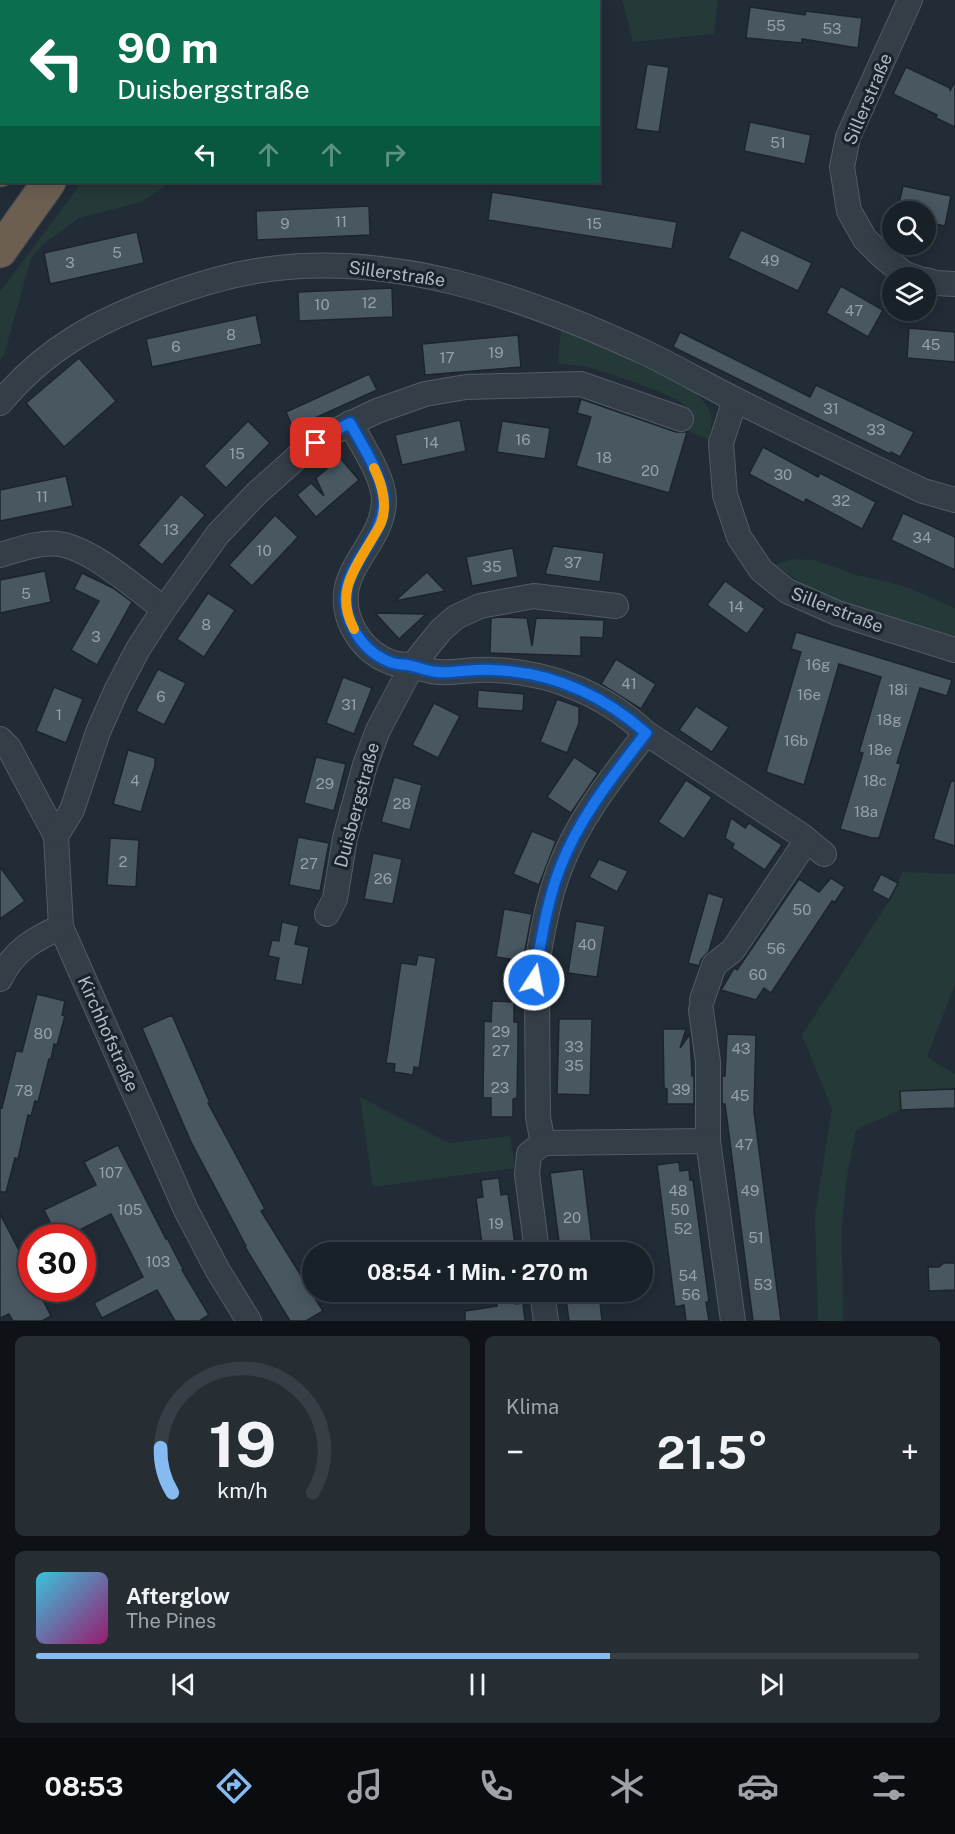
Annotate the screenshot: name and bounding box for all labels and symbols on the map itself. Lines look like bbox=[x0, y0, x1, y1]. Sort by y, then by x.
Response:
house number: 55 bbox=[766, 17, 786, 34]
house number: 53 bbox=[822, 20, 842, 37]
street label: Sillerstraße bbox=[839, 50, 896, 148]
house number: 51 bbox=[770, 134, 786, 151]
house number: 11 bbox=[335, 213, 347, 230]
house number: 9 bbox=[280, 215, 290, 232]
house number: 15 bbox=[586, 215, 602, 232]
house number: 5 bbox=[112, 244, 122, 261]
house number: 49 bbox=[761, 252, 779, 269]
house number: 3 bbox=[65, 254, 75, 271]
street label: Sillerstraße bbox=[347, 256, 447, 291]
house number: 12 bbox=[361, 294, 377, 311]
house number: 10 bbox=[314, 296, 330, 313]
house number: 47 bbox=[845, 302, 863, 319]
house number: 8 bbox=[226, 326, 236, 343]
house number: 45 bbox=[922, 336, 940, 353]
house number: 6 bbox=[171, 338, 181, 355]
house number: 19 bbox=[488, 344, 504, 361]
house number: 17 bbox=[439, 349, 455, 366]
house number: 31 bbox=[823, 400, 839, 417]
pin bbox=[290, 417, 341, 468]
house number: 33 bbox=[867, 421, 885, 438]
house number: 16 bbox=[515, 431, 531, 448]
house number: 14 bbox=[423, 434, 439, 451]
house number: 15 bbox=[229, 445, 245, 462]
house number: 18 bbox=[596, 449, 612, 466]
house number: 20 bbox=[641, 462, 659, 479]
house number: 30 bbox=[774, 466, 792, 483]
house number: 11 bbox=[36, 488, 48, 505]
house number: 32 bbox=[832, 492, 850, 509]
house number: 13 bbox=[163, 521, 179, 538]
house number: 34 bbox=[913, 529, 931, 546]
house number: 10 bbox=[256, 542, 272, 559]
house number: 37 bbox=[564, 554, 582, 571]
house number: 35 bbox=[482, 558, 502, 575]
street label: Sillerstraße bbox=[788, 582, 886, 637]
house number: 5 bbox=[21, 585, 31, 602]
house number: 14 bbox=[728, 598, 744, 615]
house number: 8 bbox=[201, 616, 211, 633]
house number: 3 bbox=[91, 628, 101, 645]
house number: 16g bbox=[806, 656, 830, 673]
house number: 41 bbox=[621, 675, 637, 692]
house number: 18i bbox=[888, 681, 908, 698]
house number: 16e bbox=[797, 686, 821, 703]
house number: 6 bbox=[156, 688, 166, 705]
house number: 31 bbox=[341, 696, 357, 713]
house number: 1 bbox=[56, 706, 62, 723]
house number: 18g bbox=[876, 711, 902, 728]
house number: 16b bbox=[784, 732, 808, 749]
street label: Duisbergstraße bbox=[330, 740, 383, 870]
house number: 18e bbox=[868, 741, 892, 758]
house number: 4 bbox=[130, 772, 140, 789]
house number: 18c bbox=[863, 772, 887, 789]
house number: 29 bbox=[316, 775, 334, 792]
house number: 28 bbox=[393, 795, 411, 812]
house number: 18a bbox=[854, 803, 878, 820]
house number: 2 bbox=[119, 853, 128, 870]
house number: 27 bbox=[300, 855, 318, 872]
house number: 26 bbox=[374, 870, 392, 887]
house number: 50 bbox=[793, 901, 811, 918]
house number: 40 bbox=[578, 936, 596, 953]
house number: 56 bbox=[767, 940, 785, 957]
position arrow bbox=[502, 948, 566, 1012]
house number: 60 bbox=[749, 966, 767, 983]
street label: Kirchhofstraße bbox=[74, 973, 143, 1095]
house number: 29 bbox=[492, 1023, 510, 1040]
house number: 80 bbox=[34, 1025, 52, 1042]
house number: 33 bbox=[565, 1038, 583, 1055]
house number: 43 bbox=[732, 1040, 750, 1057]
house number: 27 bbox=[492, 1042, 510, 1059]
house number: 35 bbox=[564, 1057, 584, 1074]
house number: 23 bbox=[491, 1079, 509, 1096]
house number: 39 bbox=[672, 1081, 690, 1098]
house number: 78 bbox=[15, 1082, 33, 1099]
house number: 45 bbox=[731, 1087, 749, 1104]
house number: 47 bbox=[735, 1136, 753, 1153]
house number: 107 bbox=[99, 1164, 123, 1181]
house number: 48 bbox=[668, 1182, 688, 1199]
house number: 49 bbox=[741, 1182, 759, 1199]
house number: 105 bbox=[118, 1201, 142, 1218]
house number: 50 bbox=[671, 1201, 689, 1218]
house number: 20 bbox=[563, 1209, 581, 1226]
house number: 19 bbox=[488, 1215, 504, 1232]
house number: 52 bbox=[674, 1220, 692, 1237]
speed limit sign: 30 bbox=[18, 1224, 96, 1302]
house number: 51 bbox=[748, 1229, 764, 1246]
house number: 103 bbox=[146, 1253, 170, 1270]
house number: 54 bbox=[678, 1267, 698, 1284]
house number: 53 bbox=[753, 1276, 773, 1293]
house number: 56 bbox=[682, 1286, 700, 1303]

